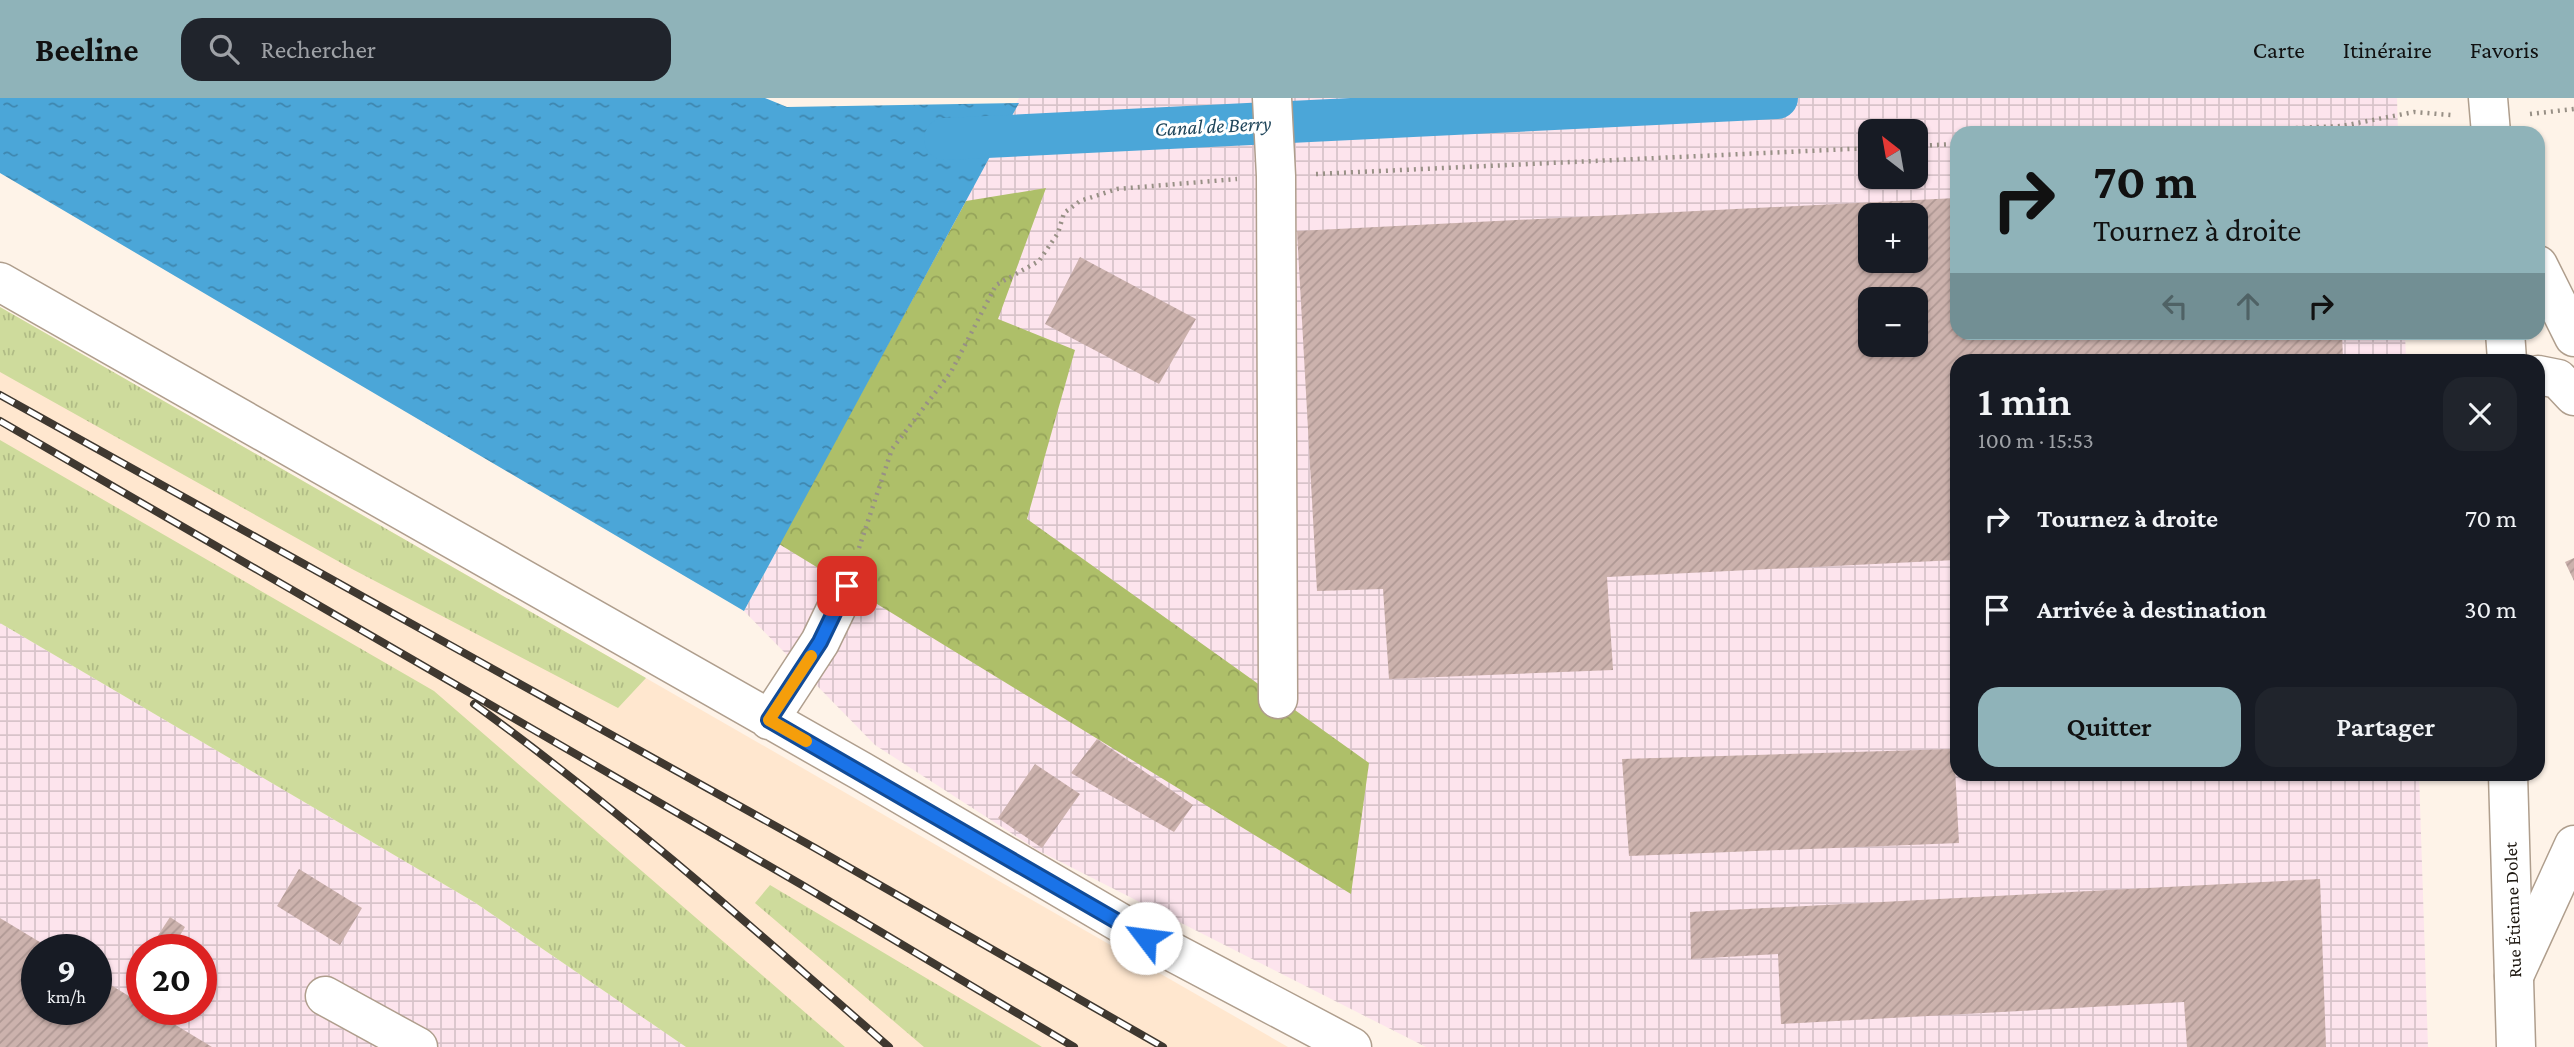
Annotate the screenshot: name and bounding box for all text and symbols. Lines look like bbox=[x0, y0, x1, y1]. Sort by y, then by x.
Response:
search box bbox=[181, 18, 671, 81]
icon: search bbox=[205, 30, 243, 68]
text: Beeline bbox=[35, 31, 139, 68]
text: Rechercher bbox=[261, 35, 376, 64]
text: Carte bbox=[2253, 36, 2305, 63]
text: Itinéraire bbox=[2343, 36, 2432, 63]
text: Favoris bbox=[2470, 36, 2539, 63]
water label: Canal de Berry bbox=[1154, 111, 1272, 141]
north arrow bbox=[1858, 119, 1928, 189]
map controls bbox=[1858, 119, 1928, 357]
icon: right bbox=[1978, 154, 2069, 245]
text: 70 m bbox=[2093, 154, 2197, 209]
button: + bbox=[1858, 203, 1928, 273]
text: Tournez à droite bbox=[2093, 212, 2301, 248]
button: − bbox=[1858, 287, 1928, 357]
icon: left bbox=[2156, 287, 2194, 325]
icon: ahead bbox=[2229, 287, 2267, 325]
icon: right bbox=[2302, 287, 2340, 325]
text: 1 min bbox=[1978, 377, 2071, 424]
button: close bbox=[2443, 377, 2517, 451]
text: 100 m · 15:53 bbox=[1978, 427, 2094, 453]
icon: right bbox=[1978, 500, 2016, 538]
text: Tournez à droite bbox=[2037, 504, 2218, 533]
text: 70 m bbox=[2465, 504, 2517, 533]
pin bbox=[817, 556, 877, 616]
icon: arrive bbox=[828, 567, 866, 605]
icon: arrive bbox=[1978, 591, 2016, 629]
text: Arrivée à destination bbox=[2037, 595, 2267, 624]
text: 30 m bbox=[2464, 595, 2517, 624]
button: Quitter bbox=[1978, 687, 2241, 767]
button: Partager bbox=[2255, 687, 2517, 767]
street label: Rue Étienne Dolet bbox=[2500, 841, 2525, 978]
position arrow bbox=[1109, 901, 1183, 975]
speed limit sign: 20 bbox=[126, 934, 217, 1025]
text: 9 bbox=[57, 951, 76, 990]
text: km/h bbox=[47, 987, 86, 1007]

